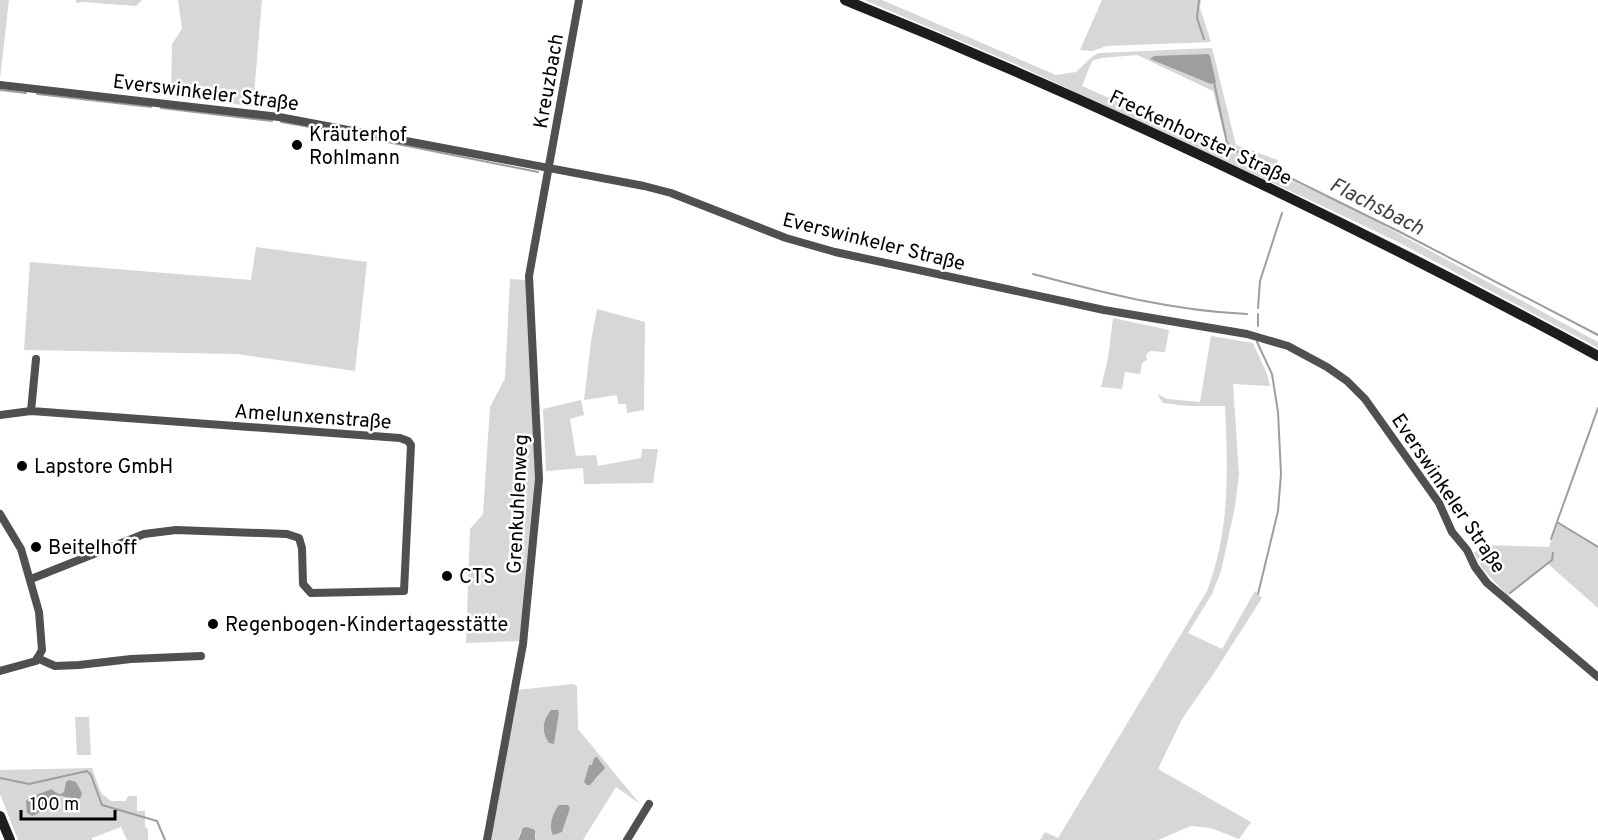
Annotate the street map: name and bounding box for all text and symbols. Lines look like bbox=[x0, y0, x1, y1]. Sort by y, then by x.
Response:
street label: Kreuzbach bbox=[529, 32, 571, 131]
street label: Everswinkeler Straße bbox=[111, 70, 300, 118]
street label: Freckenhorster Straße bbox=[1105, 85, 1296, 193]
place label: Kräuterhof Rohlmann bbox=[309, 123, 407, 172]
marker: Kräuterhof Rohlmann bbox=[290, 138, 304, 152]
water label: Flachsbach bbox=[1325, 172, 1429, 243]
street label: Everswinkeler Straße bbox=[780, 208, 967, 278]
street label: Amelunxenstraße bbox=[233, 400, 392, 436]
street label: Everswinkeler Straße bbox=[1384, 409, 1510, 579]
street label: Grenkuhlenweg bbox=[502, 434, 536, 575]
place label: Lapstore GmbH bbox=[34, 455, 173, 481]
marker: Lapstore GmbH bbox=[15, 459, 29, 473]
place label: Beitelhoff bbox=[48, 536, 137, 562]
marker: Beitelhoff bbox=[29, 540, 43, 554]
place label: CTS bbox=[459, 565, 495, 591]
marker: CTS bbox=[440, 569, 454, 583]
place label: Regenbogen-Kindertagesstätte bbox=[225, 613, 508, 639]
marker: Regenbogen-Kindertagesstätte bbox=[206, 617, 220, 631]
scale bar bbox=[21, 783, 116, 821]
text: 100 m bbox=[30, 794, 79, 817]

